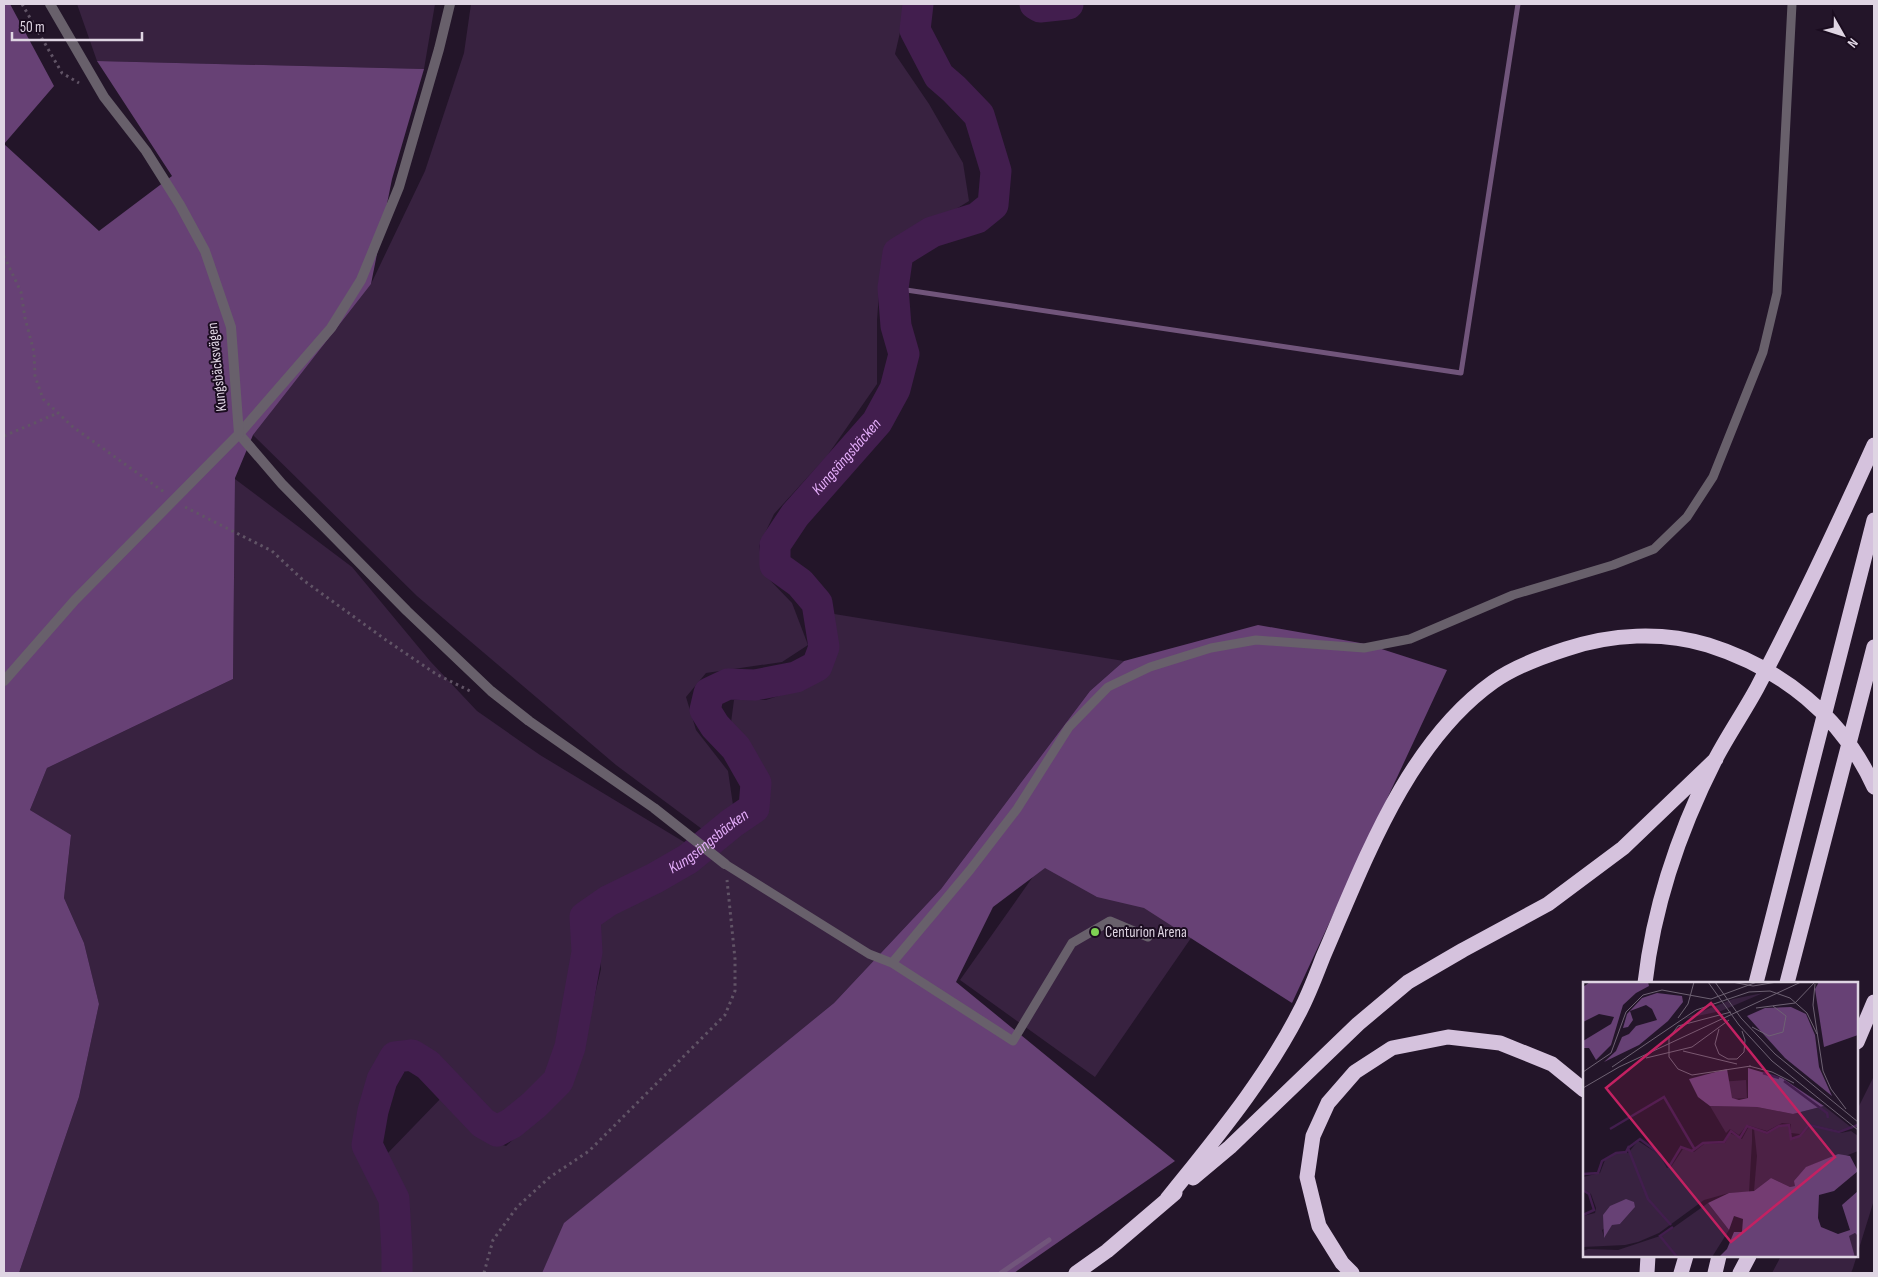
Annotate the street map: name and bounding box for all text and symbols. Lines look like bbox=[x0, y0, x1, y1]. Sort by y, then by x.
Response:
scale bar bbox=[12, 10, 142, 42]
north arrow bbox=[1818, 10, 1868, 60]
text: 50 m bbox=[20, 18, 45, 37]
text: N bbox=[1844, 35, 1862, 51]
street label: Kungsbäcksvägen bbox=[203, 322, 231, 412]
water label: Kungsängsbäcken bbox=[808, 414, 885, 499]
water label: Kungsängsbäcken bbox=[665, 805, 752, 878]
place label: Centurion Arena bbox=[1105, 923, 1187, 942]
marker: Centurion Arena bbox=[1089, 926, 1101, 938]
inset map bbox=[1583, 982, 1858, 1257]

